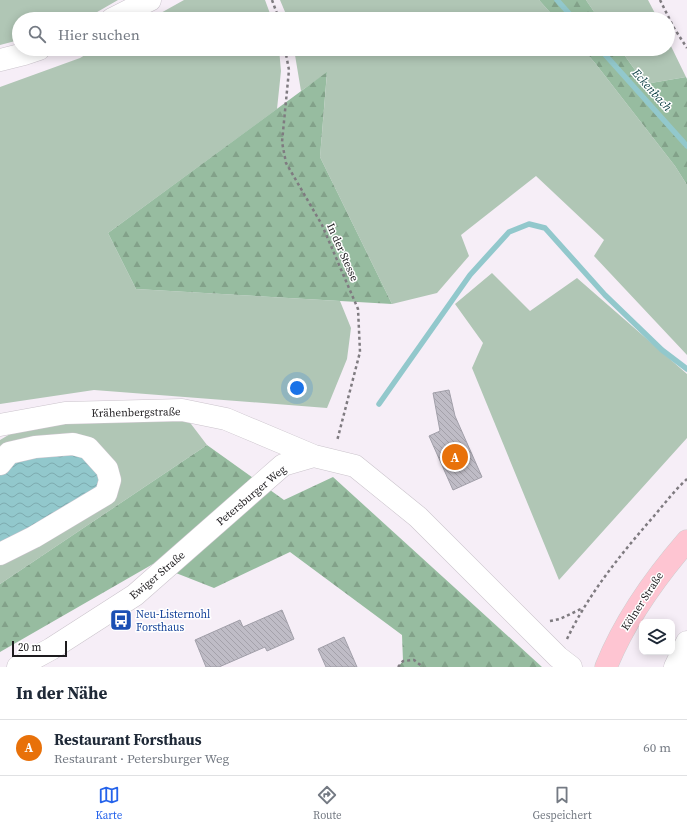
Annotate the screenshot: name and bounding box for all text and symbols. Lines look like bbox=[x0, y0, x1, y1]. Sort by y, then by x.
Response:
search box bbox=[12, 12, 675, 56]
icon: search bbox=[26, 23, 48, 45]
text: Hier suchen bbox=[58, 24, 140, 45]
water label: Eckenbach bbox=[628, 64, 676, 115]
street label: In der Stesse bbox=[323, 221, 362, 284]
your location bbox=[287, 378, 307, 398]
street label: Krähenbergstraße bbox=[91, 404, 181, 421]
pin: A bbox=[442, 442, 468, 472]
street label: Petersburger Weg bbox=[213, 462, 290, 529]
street label: Ewiger Straße bbox=[127, 548, 188, 603]
street label: Kölner Straße bbox=[618, 569, 667, 634]
bus stop icon: Neu-Listernohl Forsthaus bbox=[108, 607, 134, 633]
place label: Neu-Listernohl Forsthaus bbox=[136, 607, 210, 635]
map controls bbox=[639, 619, 675, 655]
button: layers bbox=[639, 619, 675, 655]
scale bar bbox=[12, 639, 67, 658]
text: 20 m bbox=[18, 640, 41, 655]
text: In der Nähe bbox=[16, 681, 107, 705]
text: Restaurant Forsthaus bbox=[54, 729, 202, 750]
text: A bbox=[25, 739, 33, 756]
text: 60 m bbox=[643, 739, 671, 756]
text: Restaurant · Petersburger Weg bbox=[54, 750, 229, 767]
tab: Karte bbox=[95, 784, 122, 823]
tab: Route bbox=[313, 784, 342, 823]
tab: Gespeichert bbox=[533, 784, 592, 823]

